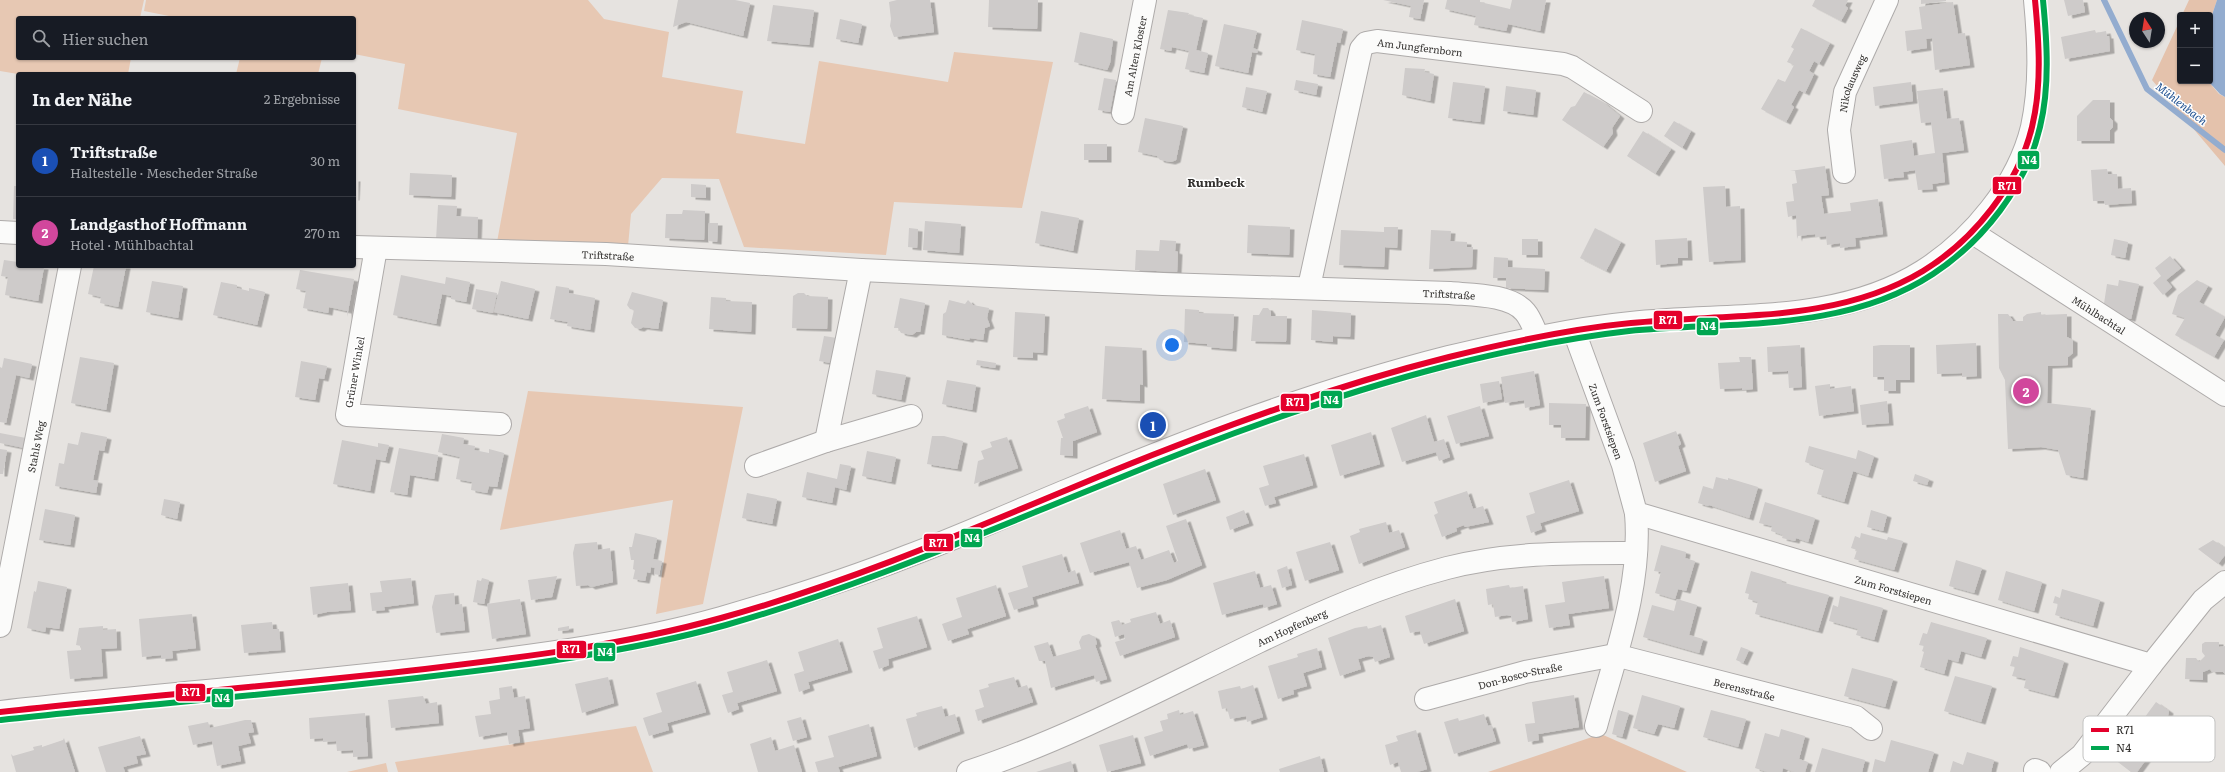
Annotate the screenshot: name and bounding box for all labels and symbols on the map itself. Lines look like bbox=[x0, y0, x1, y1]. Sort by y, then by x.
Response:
north arrow bbox=[2129, 12, 2165, 48]
street label: Am Alten Kloster bbox=[1119, 14, 1149, 98]
street label: Am Jungfernborn bbox=[1377, 34, 1464, 59]
street label: Nikolausweg bbox=[1834, 51, 1869, 114]
water label: Mühlenbach bbox=[2153, 78, 2211, 128]
line badge: N4 bbox=[2017, 150, 2040, 170]
text: N4 bbox=[2021, 151, 2037, 167]
district label: Rumbeck bbox=[1187, 173, 1246, 191]
line badge: R71 bbox=[1992, 176, 2022, 195]
text: R71 bbox=[1998, 177, 2017, 193]
street label: Triftstraße bbox=[581, 246, 635, 263]
street label: Triftstraße bbox=[1422, 285, 1476, 302]
street label: Mühlbachtal bbox=[2069, 291, 2130, 337]
line badge: R71 bbox=[1653, 310, 1683, 330]
text: R71 bbox=[1659, 311, 1678, 327]
line badge: N4 bbox=[1696, 317, 1719, 336]
text: N4 bbox=[1700, 317, 1716, 333]
street label: Grüner Winkel bbox=[340, 335, 368, 409]
your location bbox=[1162, 335, 1182, 355]
pin: 2 bbox=[2013, 376, 2039, 406]
street label: Zum Forstsiepen bbox=[1586, 381, 1628, 462]
line badge: N4 bbox=[1320, 390, 1343, 409]
text: N4 bbox=[1323, 391, 1339, 407]
line badge: R71 bbox=[1280, 393, 1310, 412]
text: R71 bbox=[1286, 393, 1305, 409]
pin: 1 bbox=[1140, 410, 1166, 440]
street label: Stahls Weg bbox=[23, 419, 47, 474]
line badge: N4 bbox=[960, 528, 983, 548]
text: N4 bbox=[964, 529, 980, 545]
line badge: R71 bbox=[923, 533, 954, 552]
text: R71 bbox=[929, 534, 948, 550]
street label: Zum Forstsiepen bbox=[1853, 571, 1934, 608]
street label: Am Hopfenberg bbox=[1254, 604, 1329, 649]
line badge: R71 bbox=[556, 640, 587, 659]
text: R71 bbox=[562, 640, 581, 656]
line badge: N4 bbox=[593, 642, 616, 662]
text: N4 bbox=[597, 643, 613, 659]
street label: Don-Bosco-Straße bbox=[1476, 658, 1563, 692]
street label: Berensstraße bbox=[1712, 673, 1777, 703]
line badge: R71 bbox=[175, 683, 206, 702]
text: R71 bbox=[182, 683, 201, 699]
line badge: N4 bbox=[211, 688, 234, 708]
text: N4 bbox=[214, 689, 230, 705]
legend bbox=[2083, 716, 2215, 762]
text: R71 bbox=[2116, 721, 2135, 737]
text: N4 bbox=[2116, 739, 2131, 755]

